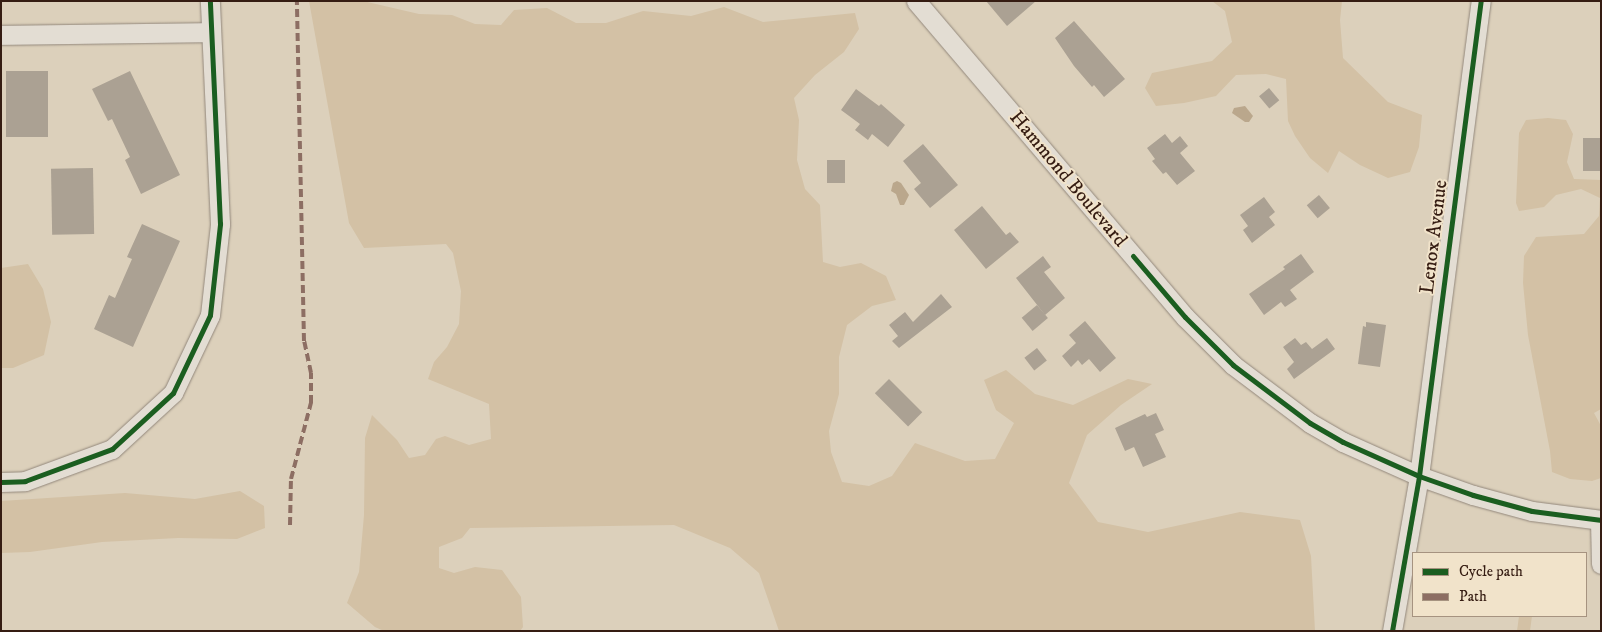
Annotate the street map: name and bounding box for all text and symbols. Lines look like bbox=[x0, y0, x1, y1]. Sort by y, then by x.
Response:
street label: Hammond Boulevard bbox=[1004, 106, 1132, 252]
street label: Lenox Avenue bbox=[1415, 179, 1453, 295]
legend bbox=[1412, 552, 1587, 617]
text: Cycle path bbox=[1459, 562, 1523, 581]
text: Path bbox=[1459, 587, 1487, 606]

